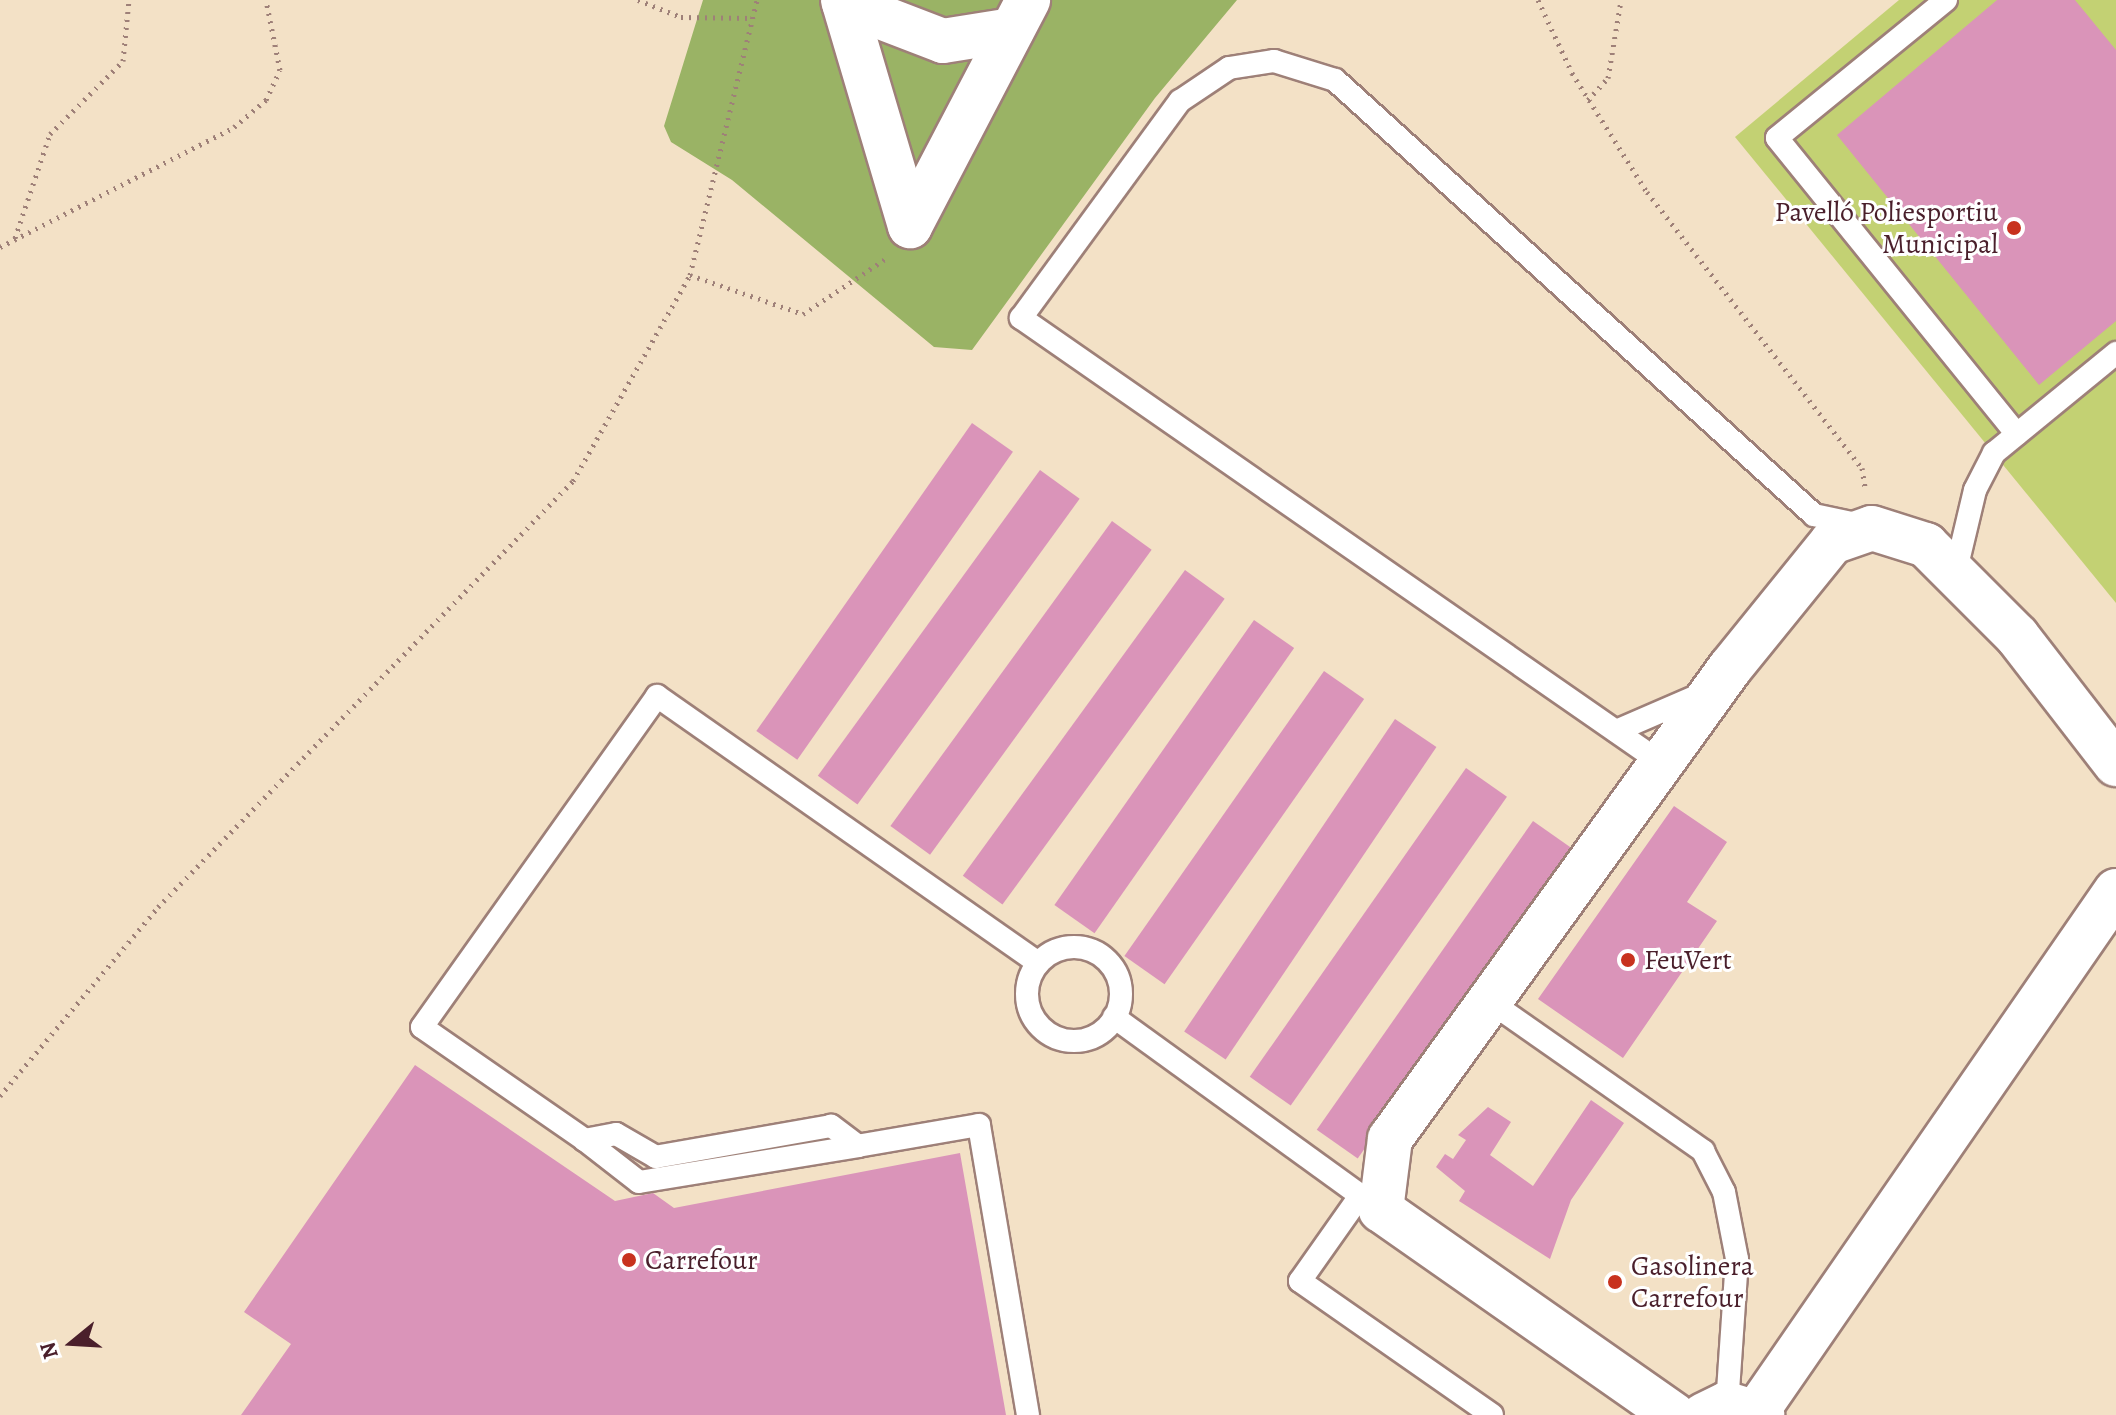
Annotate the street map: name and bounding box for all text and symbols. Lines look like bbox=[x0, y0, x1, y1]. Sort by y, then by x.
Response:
place label: Pavelló Poliesportiu Municipal bbox=[1775, 195, 1998, 261]
marker: Pavelló Poliesportiu Municipal bbox=[2005, 219, 2023, 237]
place label: FeuVert bbox=[1644, 943, 1732, 977]
marker: FeuVert bbox=[1619, 951, 1637, 969]
place label: Carrefour bbox=[645, 1243, 758, 1277]
place label: Gasolinera Carrefour bbox=[1631, 1249, 1754, 1315]
marker: Carrefour bbox=[620, 1251, 638, 1269]
marker: Gasolinera Carrefour bbox=[1606, 1273, 1624, 1291]
north arrow bbox=[32, 1303, 112, 1383]
text: N bbox=[32, 1338, 66, 1363]

